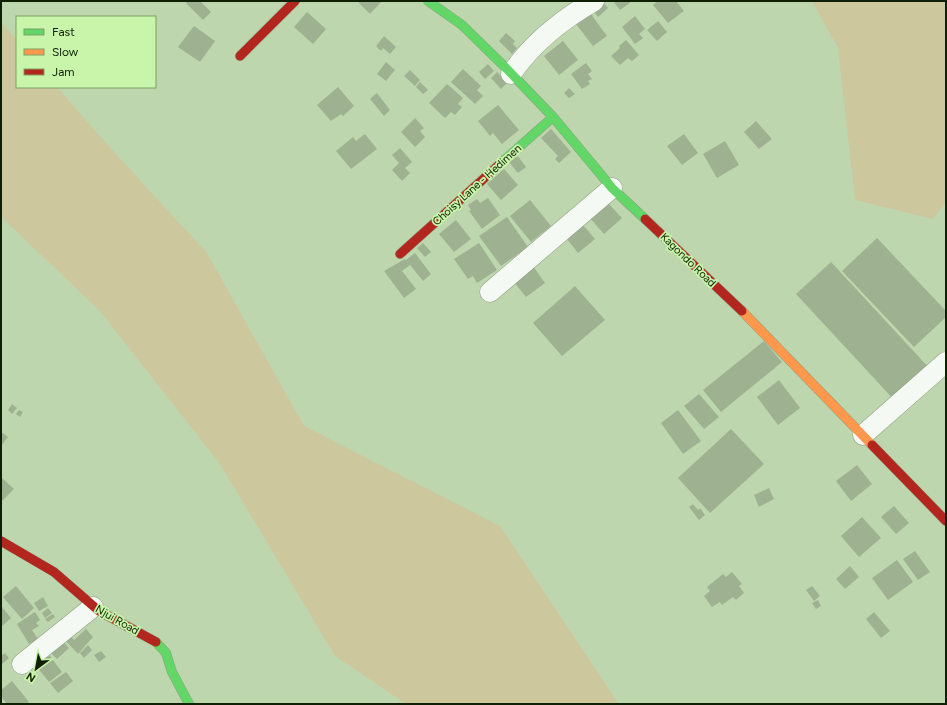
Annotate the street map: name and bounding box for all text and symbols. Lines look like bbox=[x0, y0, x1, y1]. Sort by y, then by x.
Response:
legend bbox=[16, 16, 156, 88]
text: Fast bbox=[52, 25, 75, 39]
text: Slow bbox=[52, 45, 79, 59]
text: Jam bbox=[52, 65, 75, 79]
street label: Choisy Lane - Hedimen bbox=[430, 142, 524, 228]
street label: Kagondo Road bbox=[658, 230, 718, 290]
street label: Njui Road bbox=[93, 602, 141, 638]
north arrow bbox=[16, 649, 56, 689]
text: N bbox=[24, 669, 38, 685]

